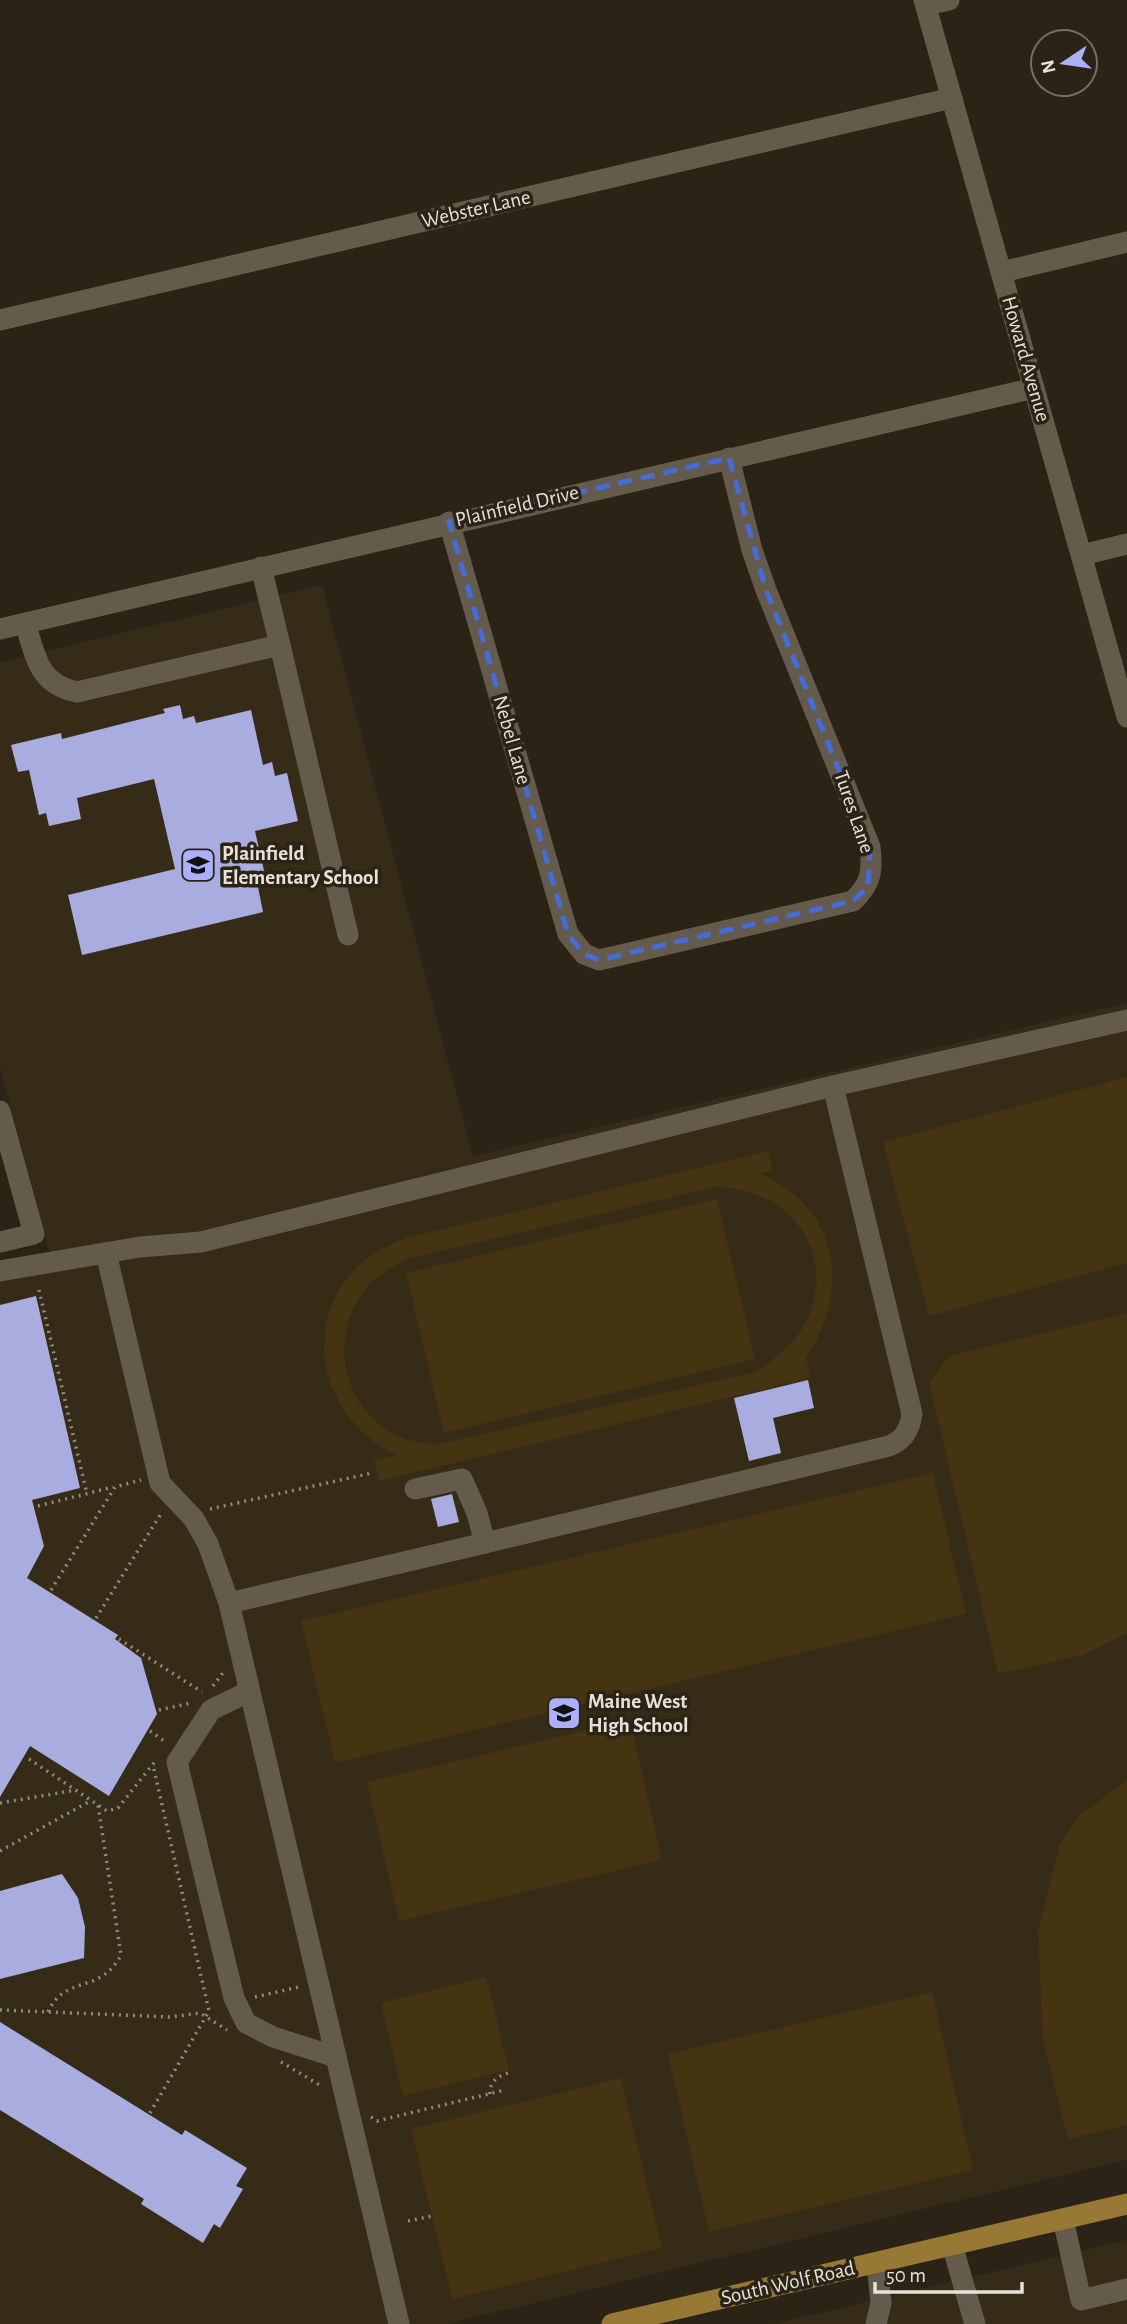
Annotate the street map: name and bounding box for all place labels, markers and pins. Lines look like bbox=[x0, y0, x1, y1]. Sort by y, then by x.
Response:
place label: Plainfield Elementary School bbox=[222, 843, 379, 888]
school or university icon: Plainfield Elementary School bbox=[179, 846, 217, 884]
place label: Maine West High School bbox=[588, 1691, 689, 1736]
school or university icon: Maine West High School bbox=[545, 1694, 583, 1732]

